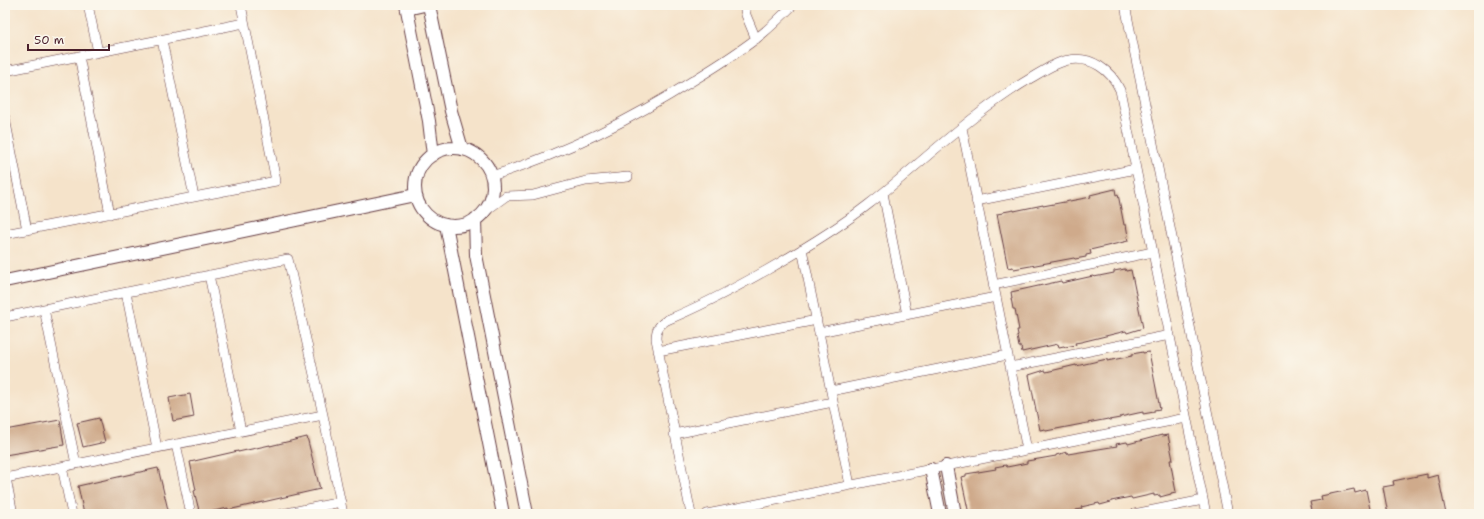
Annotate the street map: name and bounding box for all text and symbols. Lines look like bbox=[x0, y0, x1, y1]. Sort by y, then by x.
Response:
scale bar bbox=[28, 26, 109, 52]
text: 50 m bbox=[34, 32, 64, 48]

